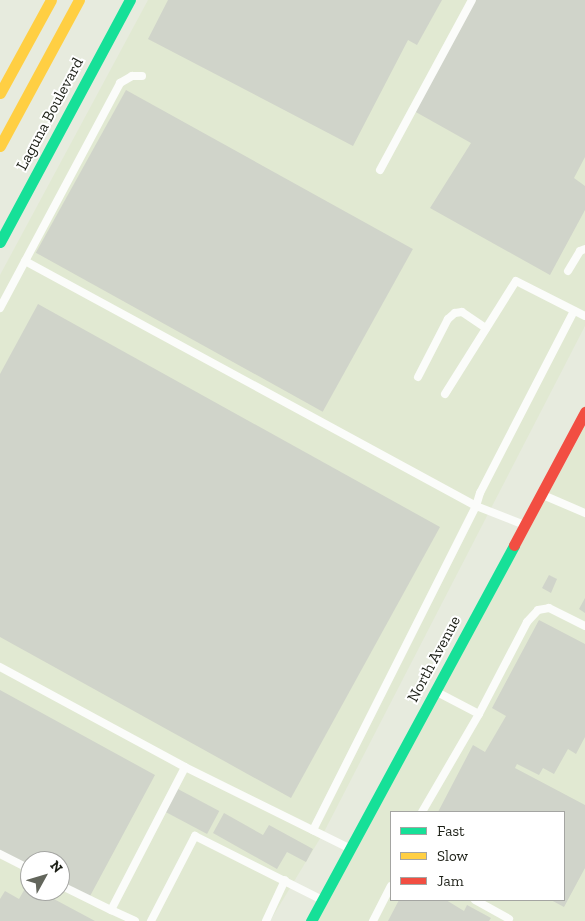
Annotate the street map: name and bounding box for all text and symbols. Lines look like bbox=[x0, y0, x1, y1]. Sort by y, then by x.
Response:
street label: Laguna Boulevard bbox=[12, 55, 88, 173]
street label: North Avenue bbox=[403, 612, 465, 706]
legend bbox=[390, 811, 565, 901]
text: Fast bbox=[437, 822, 465, 840]
text: Slow bbox=[437, 847, 468, 865]
north arrow bbox=[20, 851, 70, 901]
text: N bbox=[46, 857, 66, 876]
text: Jam bbox=[437, 872, 464, 890]

